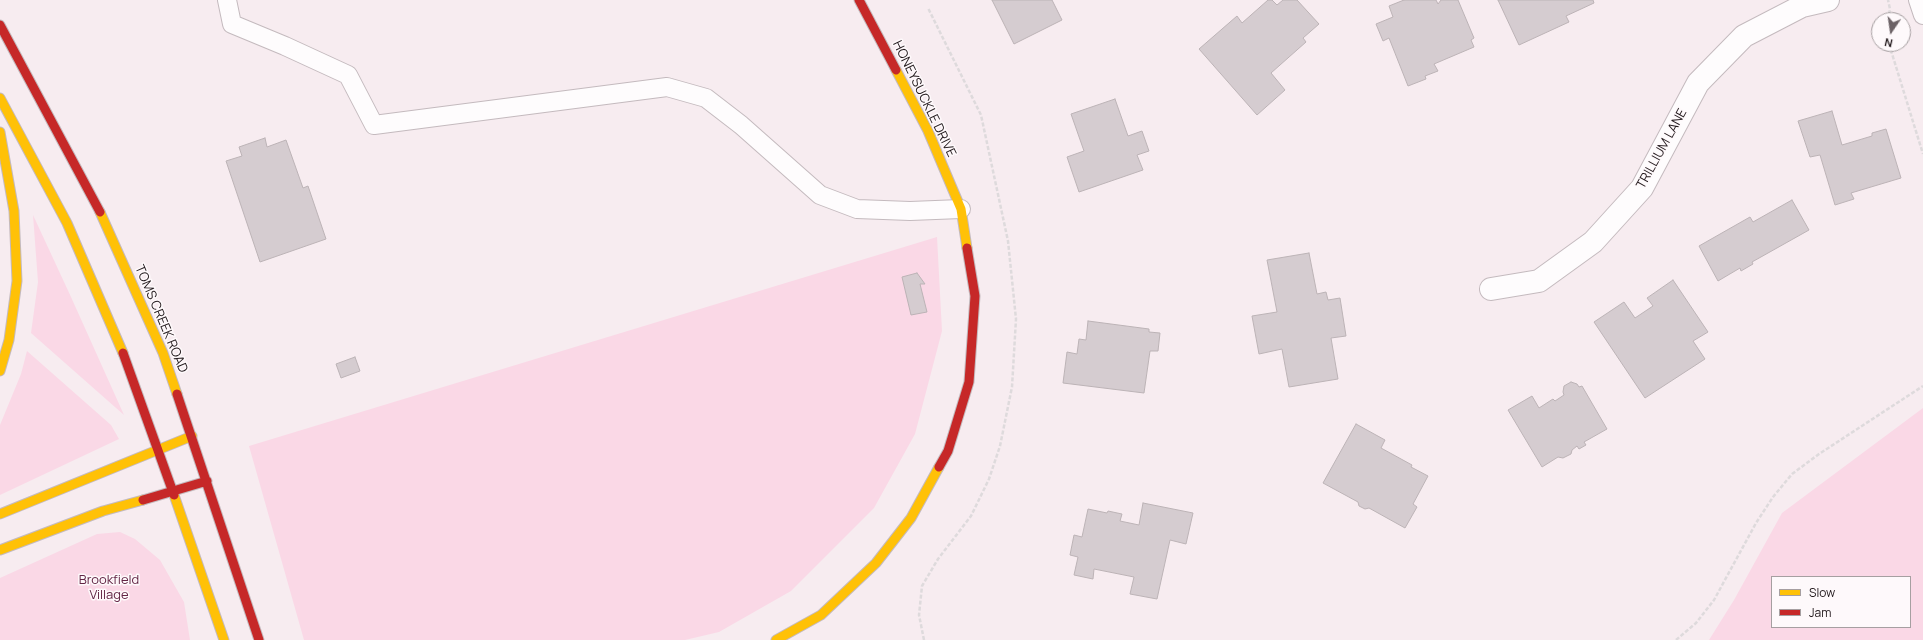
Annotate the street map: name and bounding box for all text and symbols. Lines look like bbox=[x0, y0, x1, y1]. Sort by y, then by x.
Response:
north arrow bbox=[1871, 12, 1911, 52]
text: N bbox=[1883, 35, 1894, 51]
street label: HONEYSUCKLE DRIVE bbox=[889, 38, 959, 160]
street label: TRILLIUM LANE bbox=[1634, 106, 1690, 192]
street label: TOMS CREEK ROAD bbox=[131, 263, 191, 375]
park label: Brookfield Village bbox=[79, 572, 139, 603]
legend bbox=[1771, 576, 1911, 628]
text: Slow bbox=[1809, 584, 1835, 601]
text: Jam bbox=[1809, 604, 1831, 621]

